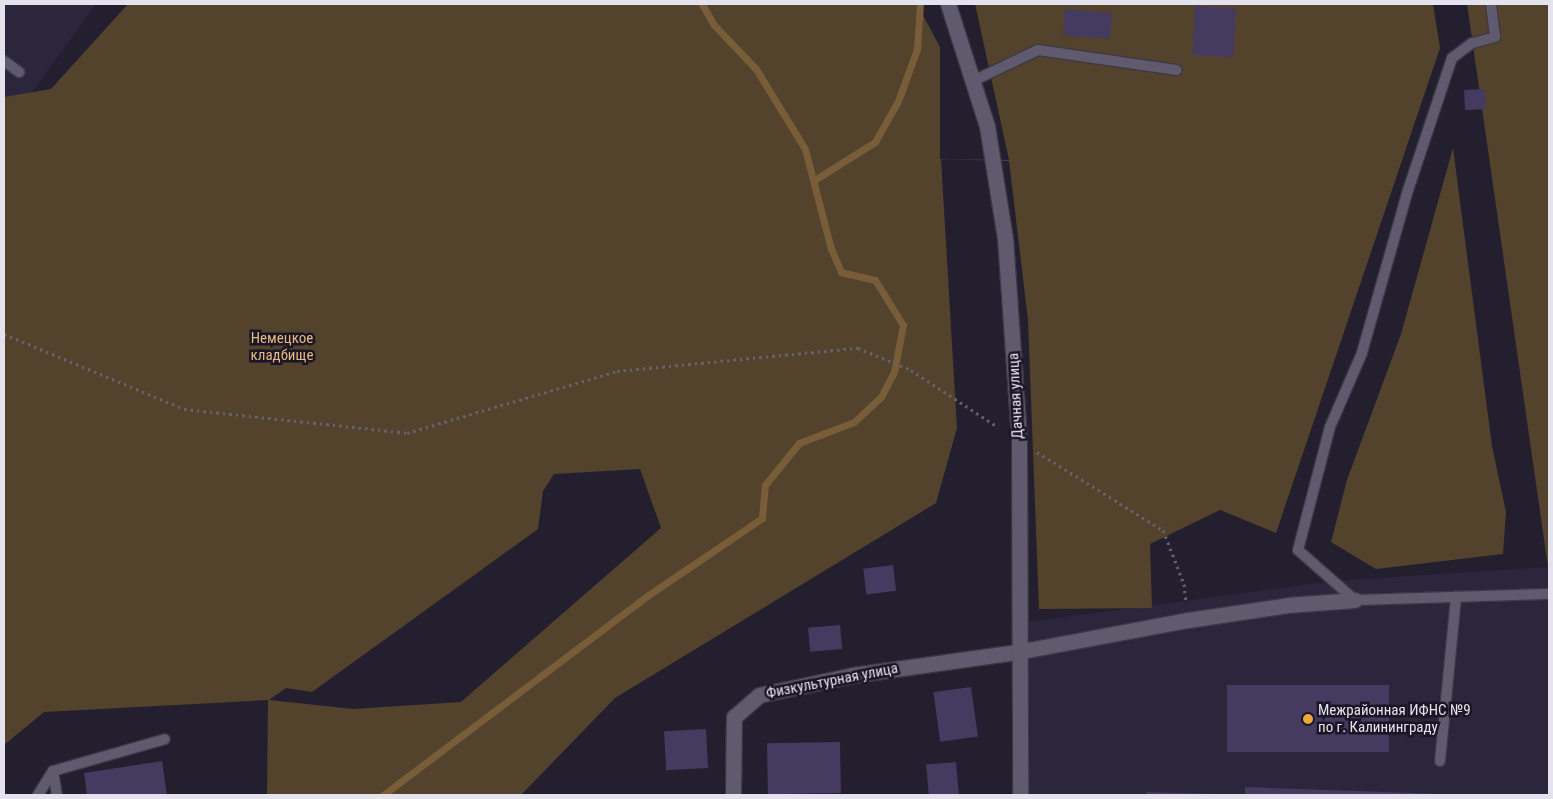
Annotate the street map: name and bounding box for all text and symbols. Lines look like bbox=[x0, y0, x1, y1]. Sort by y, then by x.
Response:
park label: Немецкое кладбище bbox=[251, 329, 313, 364]
street label: Дачная улица bbox=[1005, 353, 1027, 439]
street label: Физкультурная улица bbox=[765, 659, 899, 703]
place label: Межрайонная ИФНС №9 по г. Калининграду bbox=[1318, 701, 1471, 736]
marker: Межрайонная ИФНС №9 по г. Калининграду bbox=[1302, 713, 1314, 725]

